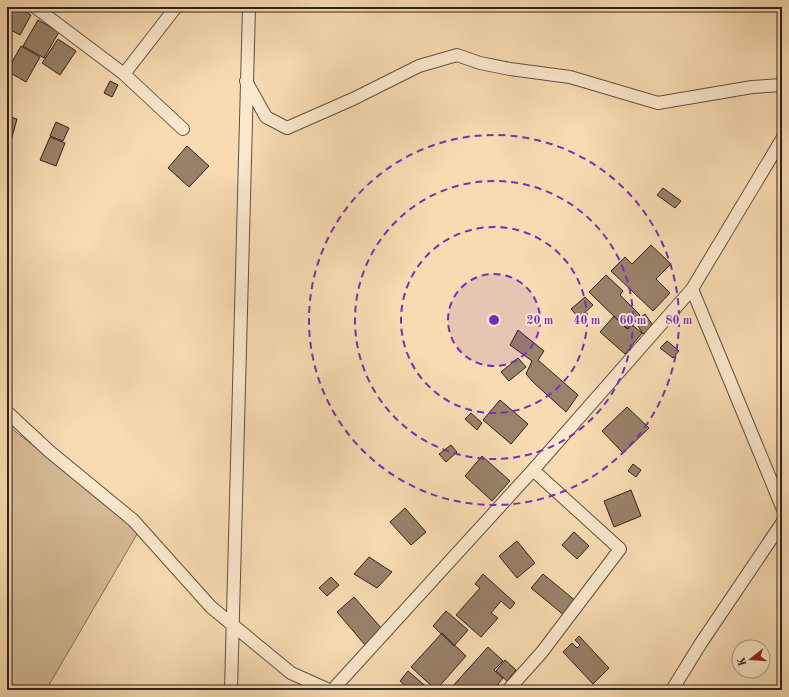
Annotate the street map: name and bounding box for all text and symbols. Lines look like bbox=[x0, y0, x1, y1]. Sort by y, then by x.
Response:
centre of rings bbox=[487, 313, 501, 327]
text: 20 m bbox=[527, 315, 554, 327]
text: 40 m bbox=[574, 315, 601, 327]
text: 60 m bbox=[620, 315, 647, 327]
text: 80 m bbox=[666, 315, 693, 327]
north arrow bbox=[731, 639, 771, 679]
text: K bbox=[736, 655, 749, 667]

